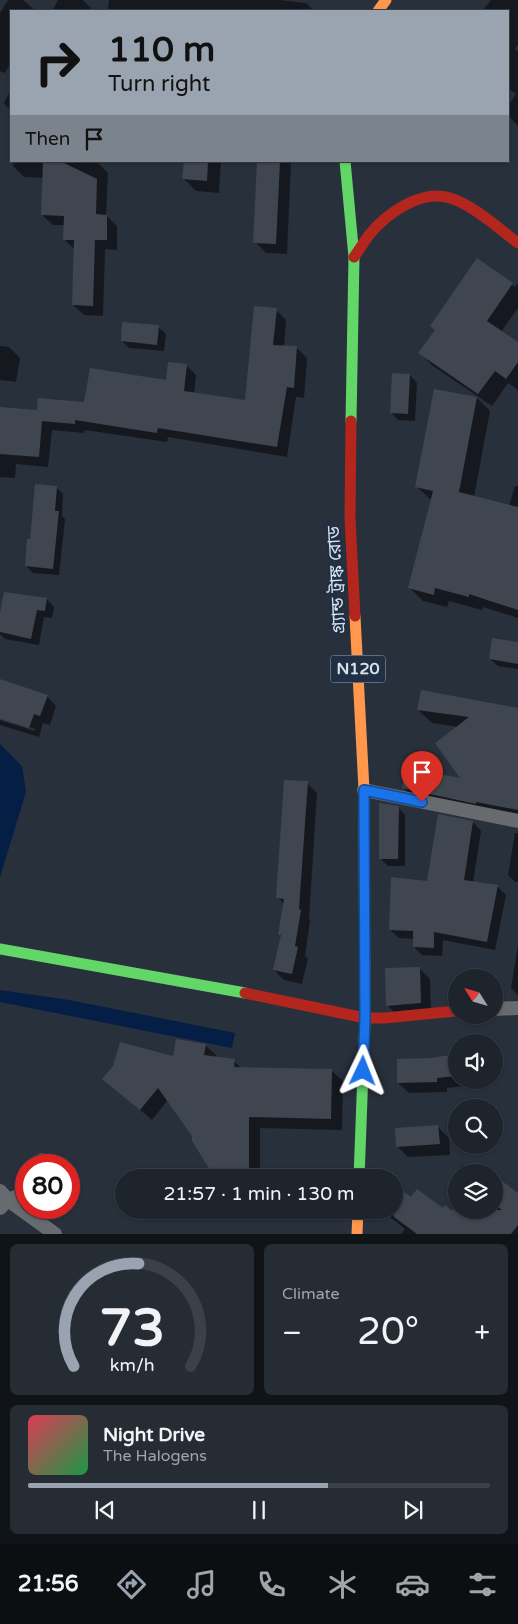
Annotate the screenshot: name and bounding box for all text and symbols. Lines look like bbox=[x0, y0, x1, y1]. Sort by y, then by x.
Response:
text: 110 m bbox=[108, 29, 215, 71]
icon: right bbox=[25, 30, 90, 95]
text: Turn right bbox=[108, 71, 210, 97]
icon: arrive bbox=[80, 125, 108, 153]
text: Then bbox=[25, 128, 70, 150]
street label: গ্র্যান্ড ট্রাঙ্ক রোড bbox=[322, 525, 350, 634]
road number: N120 bbox=[330, 656, 386, 682]
pin bbox=[401, 751, 443, 802]
icon: arrive bbox=[408, 758, 436, 786]
north arrow bbox=[448, 969, 502, 1024]
map controls bbox=[448, 969, 503, 1219]
button: sound bbox=[448, 1034, 503, 1089]
position arrow bbox=[336, 1044, 388, 1096]
button: search bbox=[448, 1099, 503, 1154]
speed limit sign: 80 bbox=[15, 1154, 80, 1219]
button: layers bbox=[448, 1164, 503, 1219]
text: 21:57 · 1 min · 130 m bbox=[163, 1183, 355, 1205]
text: Climate bbox=[282, 1284, 340, 1304]
text: 73 bbox=[99, 1297, 165, 1360]
text: 20° bbox=[357, 1309, 419, 1355]
text: − bbox=[282, 1316, 302, 1350]
text: + bbox=[474, 1316, 490, 1350]
text: km/h bbox=[110, 1355, 154, 1376]
text: Night Drive bbox=[103, 1424, 205, 1446]
text: The Halogens bbox=[103, 1446, 207, 1466]
icon: previous bbox=[91, 1496, 119, 1524]
icon: pause bbox=[245, 1496, 273, 1524]
icon: next bbox=[399, 1496, 427, 1524]
icon: directions bbox=[114, 1567, 149, 1602]
icon: music bbox=[184, 1567, 219, 1602]
icon: phone bbox=[254, 1567, 289, 1602]
icon: climate bbox=[325, 1567, 360, 1602]
icon: car bbox=[395, 1567, 430, 1602]
icon: filters bbox=[465, 1567, 500, 1602]
text: 21:56 bbox=[18, 1571, 79, 1597]

